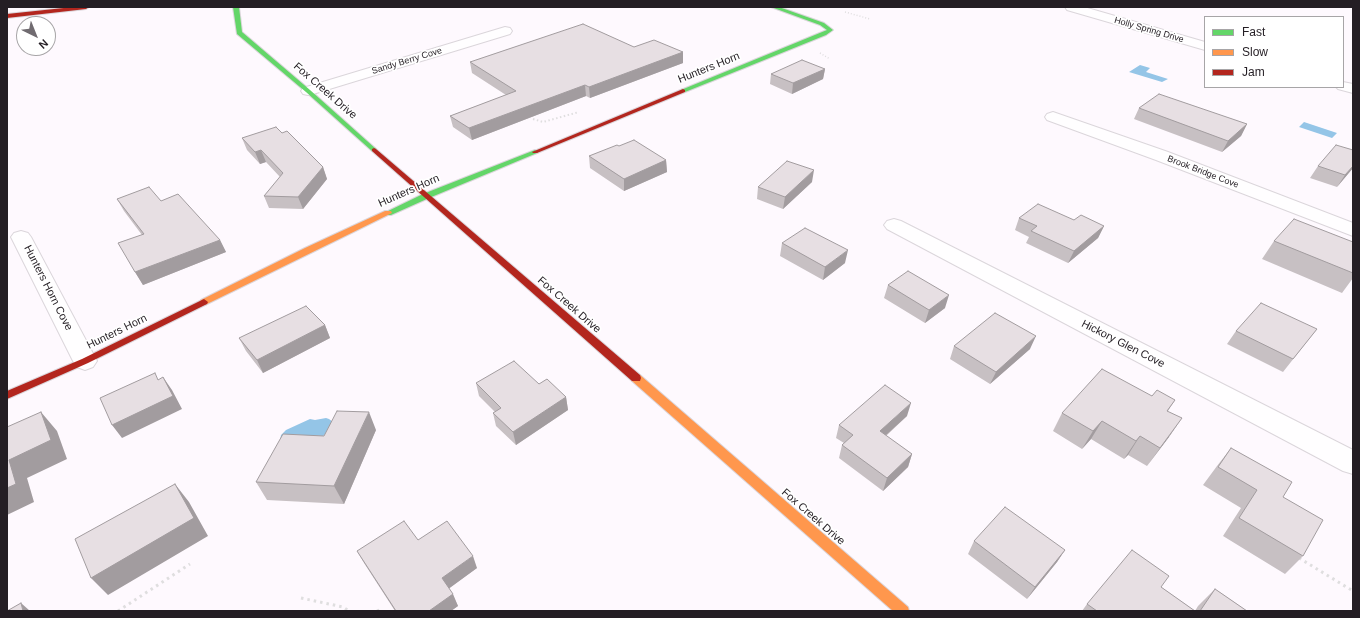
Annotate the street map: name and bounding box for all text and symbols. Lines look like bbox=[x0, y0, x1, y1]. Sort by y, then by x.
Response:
street label: Holly Spring Drive bbox=[1113, 15, 1185, 45]
north arrow bbox=[16, 16, 56, 56]
legend bbox=[1204, 16, 1344, 88]
text: Fast bbox=[1242, 25, 1265, 39]
text: N bbox=[37, 37, 51, 51]
street label: Sandy Berry Cove bbox=[371, 45, 443, 77]
text: Slow bbox=[1242, 45, 1268, 59]
street label: Hunters Horn bbox=[676, 50, 742, 86]
street label: Fox Creek Drive bbox=[291, 60, 359, 122]
text: Jam bbox=[1242, 65, 1265, 79]
street label: Brook Bridge Cove bbox=[1166, 153, 1240, 191]
street label: Hunters Horn bbox=[376, 172, 442, 210]
street label: Hunters Horn Cove bbox=[21, 243, 75, 333]
street label: Fox Creek Drive bbox=[535, 274, 603, 336]
street label: Hunters Horn bbox=[85, 312, 149, 352]
street label: Hickory Glen Cove bbox=[1079, 317, 1167, 371]
street label: Fox Creek Drive bbox=[779, 486, 847, 548]

